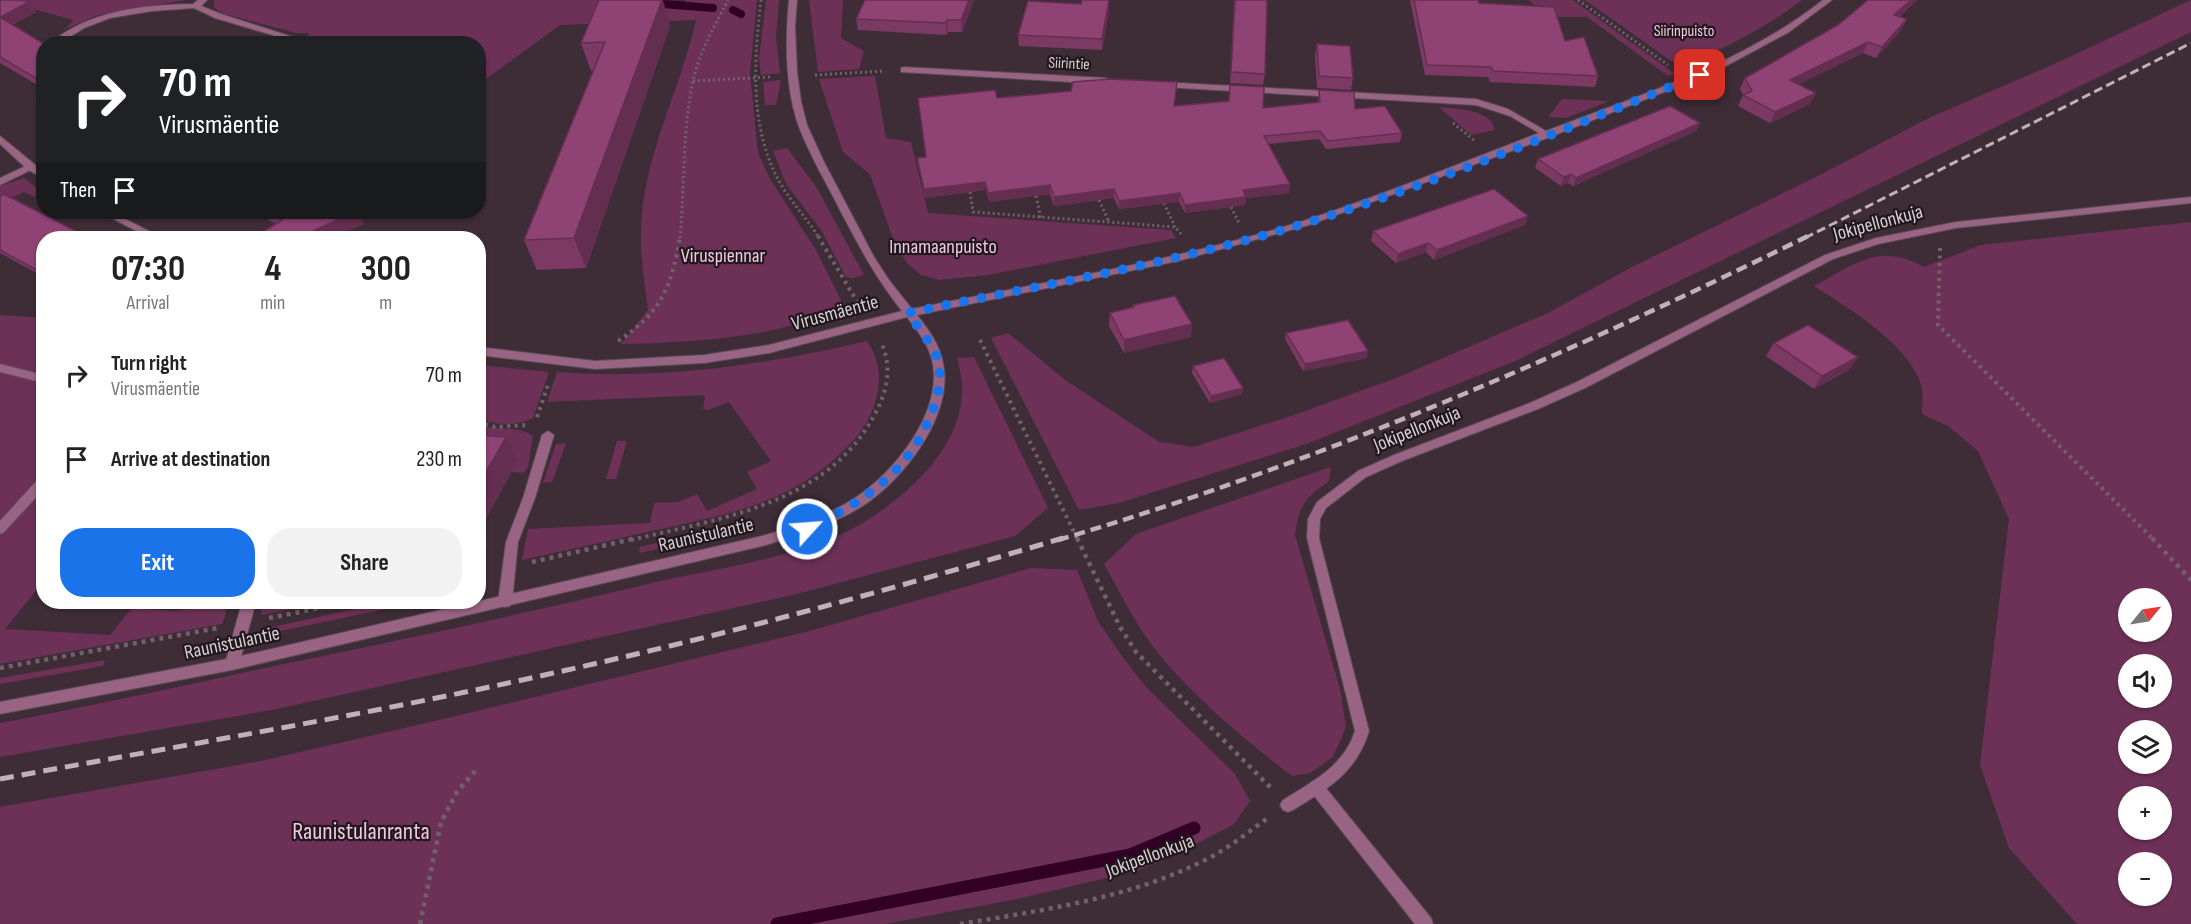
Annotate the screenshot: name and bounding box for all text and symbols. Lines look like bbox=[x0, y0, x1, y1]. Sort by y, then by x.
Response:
park label: Siirinpuisto bbox=[1654, 22, 1714, 41]
pin bbox=[1674, 49, 1725, 100]
street label: Siirintie bbox=[1048, 53, 1090, 75]
text: 70 m bbox=[159, 58, 232, 109]
icon: arrive bbox=[1683, 58, 1716, 91]
icon: right bbox=[60, 60, 138, 138]
text: Virusmäentie bbox=[159, 109, 279, 141]
icon: arrive bbox=[108, 174, 141, 207]
text: Then bbox=[60, 177, 96, 204]
street label: Jokipellonkuja bbox=[1830, 200, 1925, 247]
park label: Innamaanpuisto bbox=[889, 235, 997, 259]
park label: Viruspiennar bbox=[681, 244, 766, 268]
text: 07:30 bbox=[111, 248, 185, 291]
text: 4 bbox=[264, 248, 281, 291]
text: 300 bbox=[360, 248, 411, 291]
street label: Virusmäentie bbox=[789, 290, 881, 336]
text: Arrival bbox=[127, 291, 170, 315]
text: min bbox=[260, 291, 285, 315]
text: m bbox=[379, 291, 392, 315]
text: Turn right bbox=[111, 350, 187, 377]
icon: right bbox=[60, 359, 93, 392]
text: 70 m bbox=[426, 362, 462, 389]
text: Virusmäentie bbox=[111, 377, 200, 401]
street label: Jokipellonkuja bbox=[1369, 401, 1464, 458]
icon: arrive bbox=[60, 443, 93, 476]
text: Arrive at destination bbox=[111, 446, 270, 473]
text: 230 m bbox=[416, 446, 462, 473]
position arrow bbox=[775, 497, 839, 561]
street label: Raunistulantie bbox=[656, 512, 756, 558]
button: Exit bbox=[60, 528, 255, 597]
button: Share bbox=[267, 528, 462, 597]
north arrow bbox=[2118, 588, 2172, 642]
map controls bbox=[2118, 588, 2172, 906]
street label: Raunistulantie bbox=[182, 621, 282, 665]
button: sound bbox=[2118, 654, 2172, 708]
button: layers bbox=[2118, 720, 2172, 774]
button: + bbox=[2118, 786, 2172, 840]
park label: Raunistulanranta bbox=[292, 817, 430, 846]
street label: Jokipellonkuja bbox=[1102, 829, 1197, 883]
button: − bbox=[2118, 852, 2172, 906]

